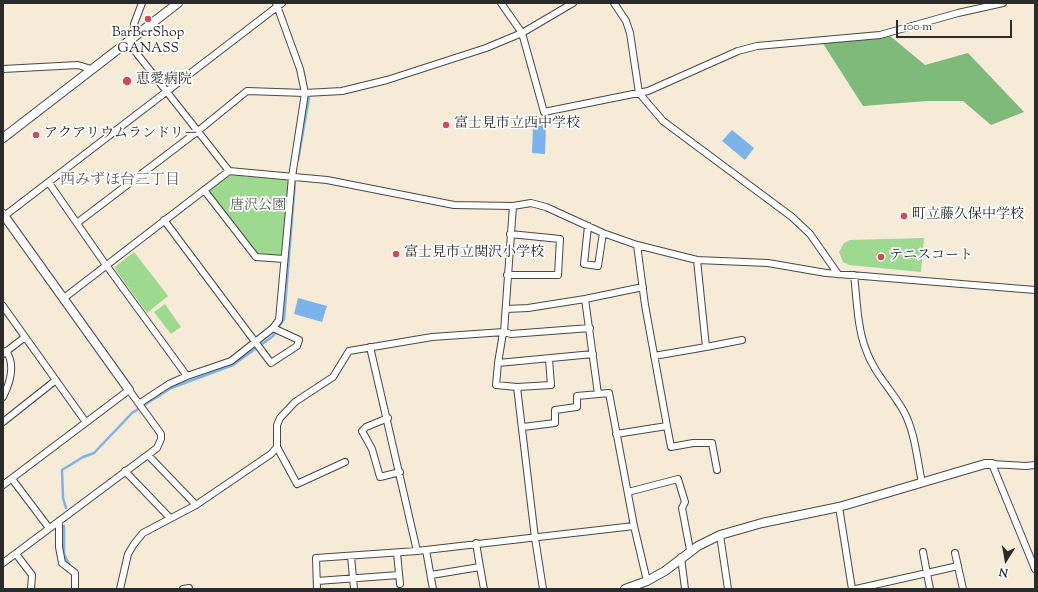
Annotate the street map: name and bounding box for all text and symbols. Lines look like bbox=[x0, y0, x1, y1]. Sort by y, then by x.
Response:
scale bar bbox=[898, 12, 1014, 38]
marker: BarBerShop GANASS bbox=[143, 14, 153, 24]
text: 100 m bbox=[903, 18, 932, 36]
place label: BarBerShop GANASS bbox=[112, 26, 184, 58]
place label: 恵愛病院 bbox=[136, 73, 192, 89]
marker: 恵愛病院 bbox=[121, 75, 133, 87]
place label: 富士見市立西中学校 bbox=[454, 117, 580, 133]
marker: 富士見市立西中学校 bbox=[441, 120, 451, 130]
place label: アクアリウムランドリー bbox=[44, 127, 198, 143]
marker: アクアリウムランドリー bbox=[31, 130, 41, 140]
district label: 西みずほ台三丁目 bbox=[60, 172, 180, 190]
park label: 唐沢公園 bbox=[230, 199, 286, 215]
place label: 町立藤久保中学校 bbox=[912, 208, 1024, 224]
marker: 町立藤久保中学校 bbox=[899, 211, 909, 221]
place label: 富士見市立関沢小学校 bbox=[404, 246, 544, 262]
marker: 富士見市立関沢小学校 bbox=[391, 249, 401, 259]
place label: テニスコート bbox=[889, 249, 973, 265]
marker: テニスコート bbox=[876, 252, 886, 262]
north arrow bbox=[986, 540, 1026, 580]
text: N bbox=[998, 563, 1010, 580]

